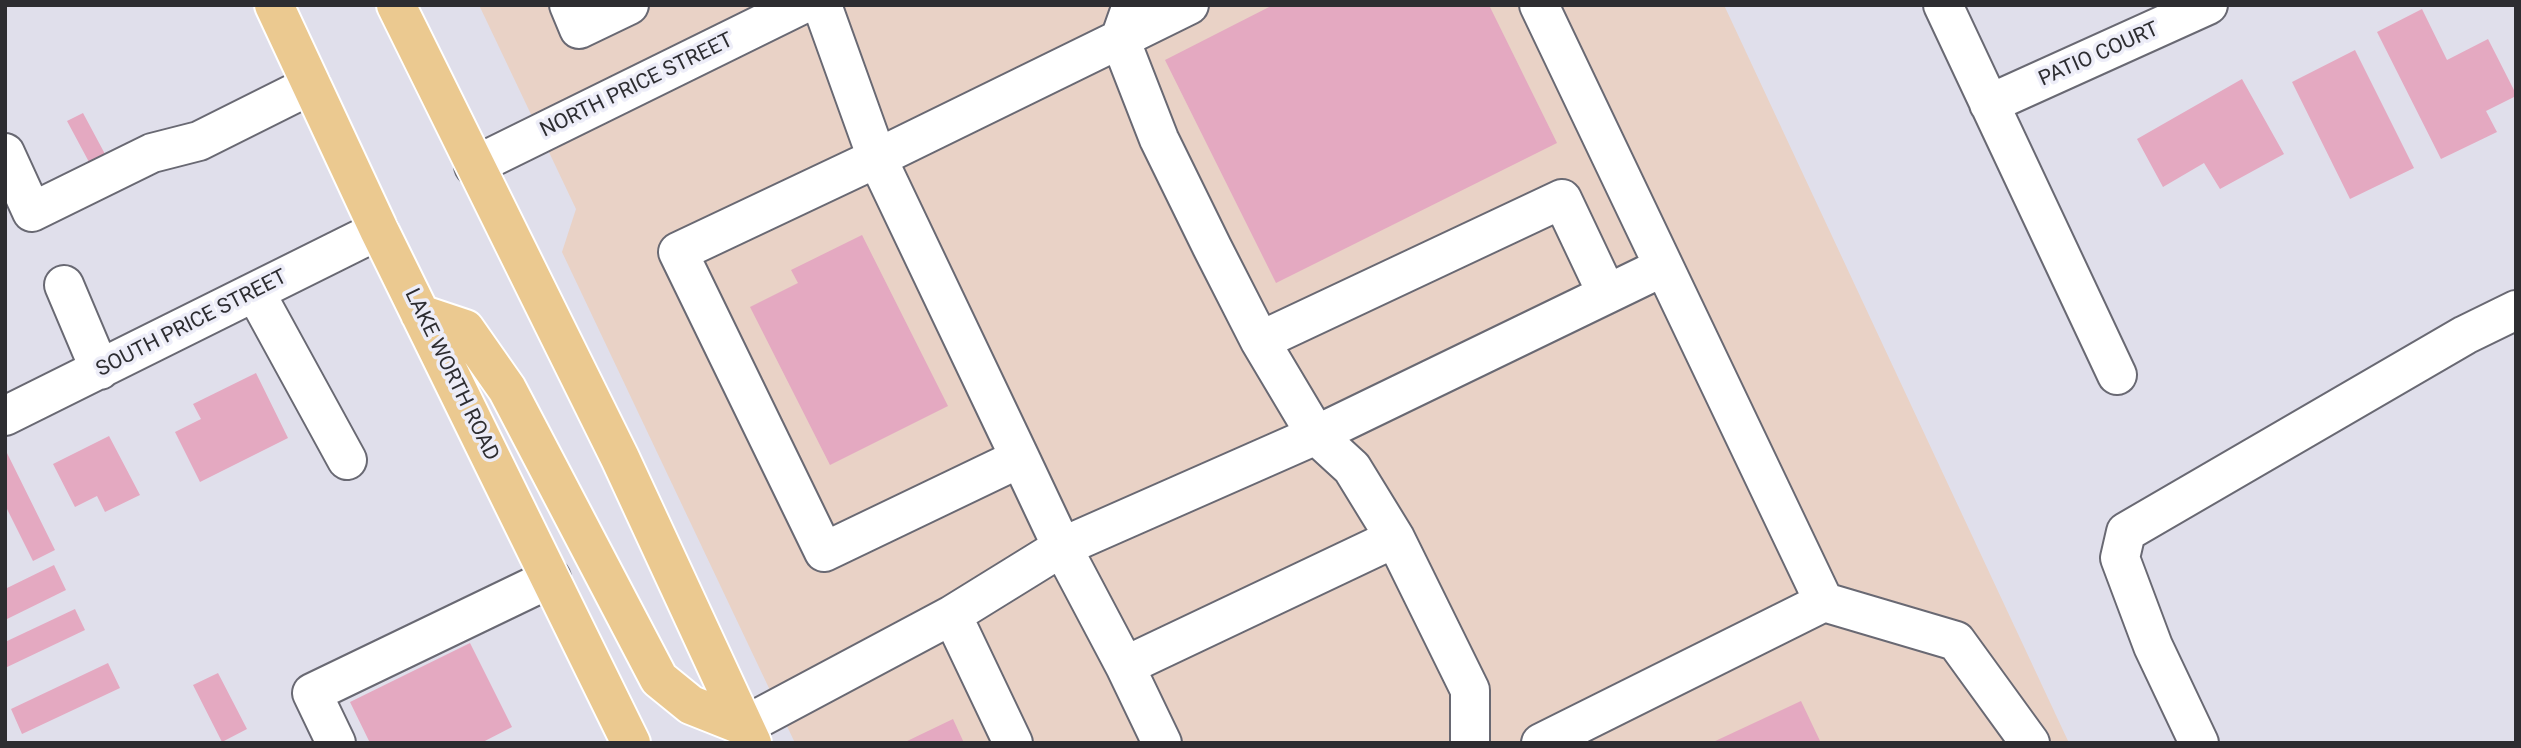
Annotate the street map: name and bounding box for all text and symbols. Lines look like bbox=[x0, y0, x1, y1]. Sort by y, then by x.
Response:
street label: PATIO COURT bbox=[2035, 17, 2163, 93]
street label: NORTH PRICE STREET bbox=[536, 28, 738, 144]
street label: SOUTH PRICE STREET bbox=[92, 265, 292, 383]
street label: LAKE WORTH ROAD bbox=[398, 285, 504, 465]

